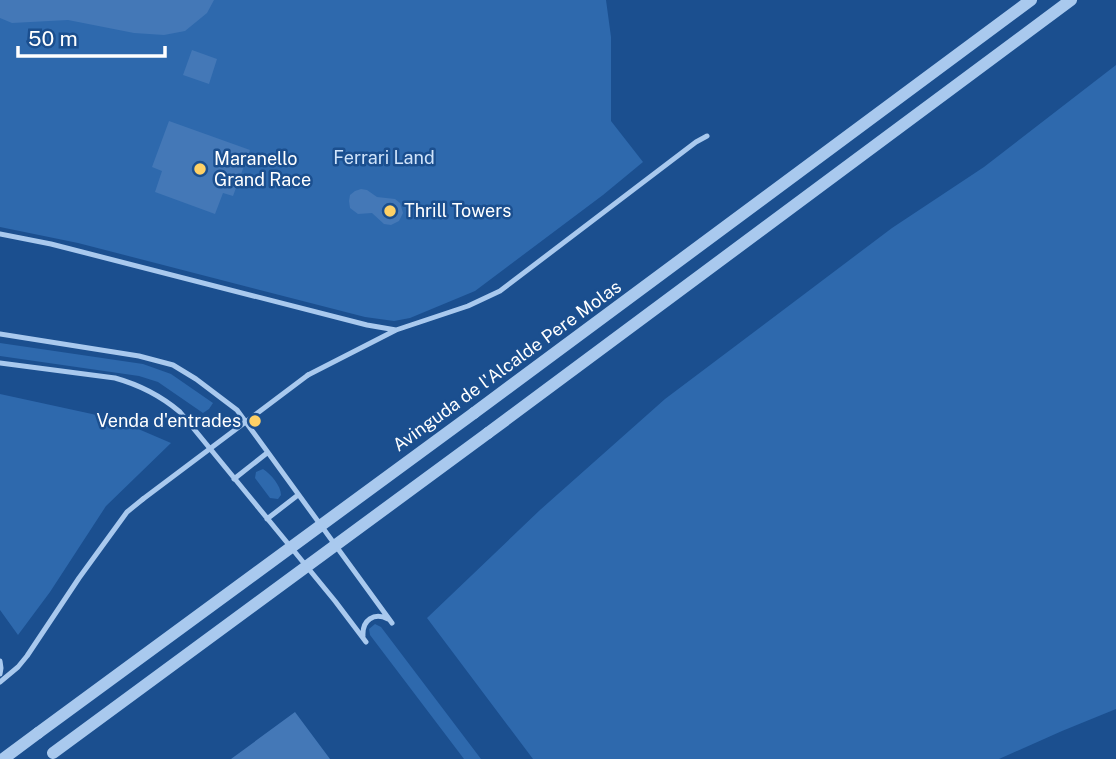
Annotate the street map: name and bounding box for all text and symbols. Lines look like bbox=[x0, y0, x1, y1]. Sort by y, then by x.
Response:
scale bar bbox=[18, 14, 164, 58]
text: 50 m bbox=[28, 26, 78, 51]
park label: Ferrari Land bbox=[333, 147, 435, 168]
place label: Maranello Grand Race bbox=[214, 148, 311, 190]
marker: Maranello Grand Race bbox=[192, 161, 208, 177]
place label: Thrill Towers bbox=[404, 200, 511, 221]
marker: Thrill Towers bbox=[382, 203, 398, 219]
street label: Avinguda de l'Alcalde Pere Molas bbox=[388, 276, 625, 456]
place label: Venda d'entrades bbox=[97, 410, 241, 431]
marker: Venda d'entrades bbox=[247, 413, 263, 429]

